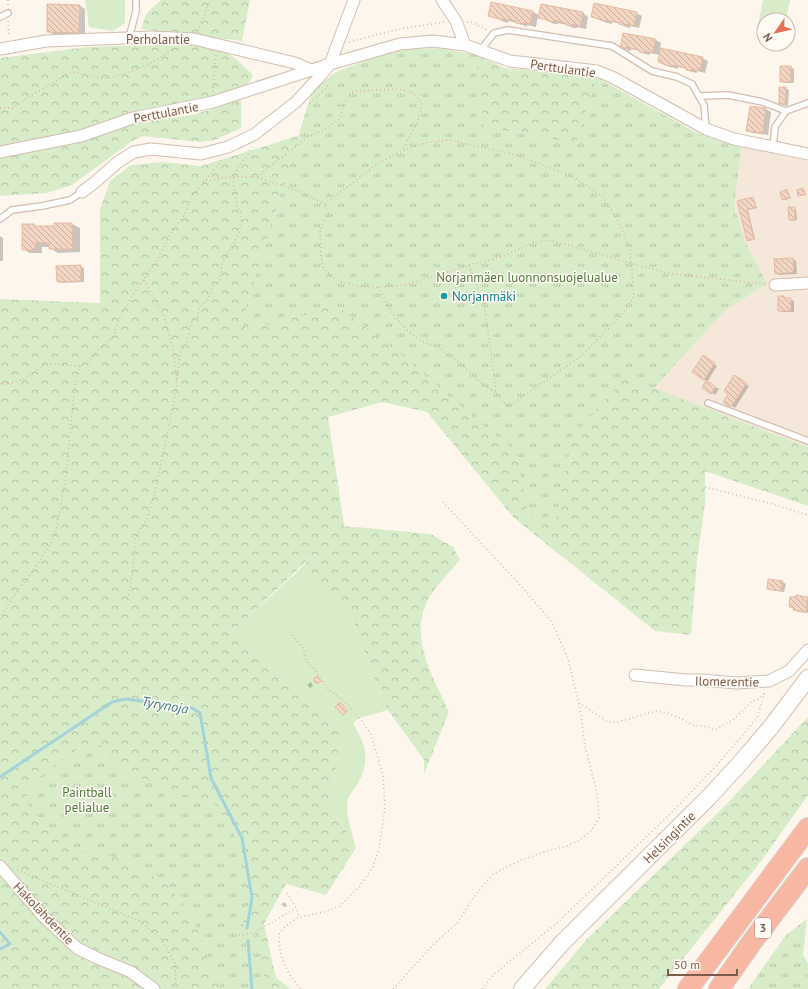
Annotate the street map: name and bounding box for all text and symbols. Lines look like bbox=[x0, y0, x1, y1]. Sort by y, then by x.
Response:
north arrow bbox=[756, 12, 796, 52]
street label: Perholantie bbox=[126, 31, 190, 48]
text: N bbox=[760, 31, 776, 45]
street label: Perttulantie bbox=[529, 55, 597, 81]
street label: Perttulantie bbox=[132, 98, 200, 127]
park label: Norjanmäen luonnonsuojelualue bbox=[436, 269, 618, 286]
place label: Norjanmäki bbox=[452, 288, 516, 305]
marker: Norjanmäki bbox=[439, 291, 449, 301]
street label: Ilomerentie bbox=[695, 672, 759, 691]
water label: Tyrynoja bbox=[140, 692, 190, 718]
park label: Paintball pelialue bbox=[62, 784, 112, 816]
street label: Helsingintie bbox=[640, 808, 699, 867]
street label: Hakolahdentie bbox=[9, 878, 78, 948]
road number: 3 bbox=[755, 918, 771, 938]
scale bar bbox=[668, 951, 737, 977]
text: 50 m bbox=[674, 957, 700, 972]

